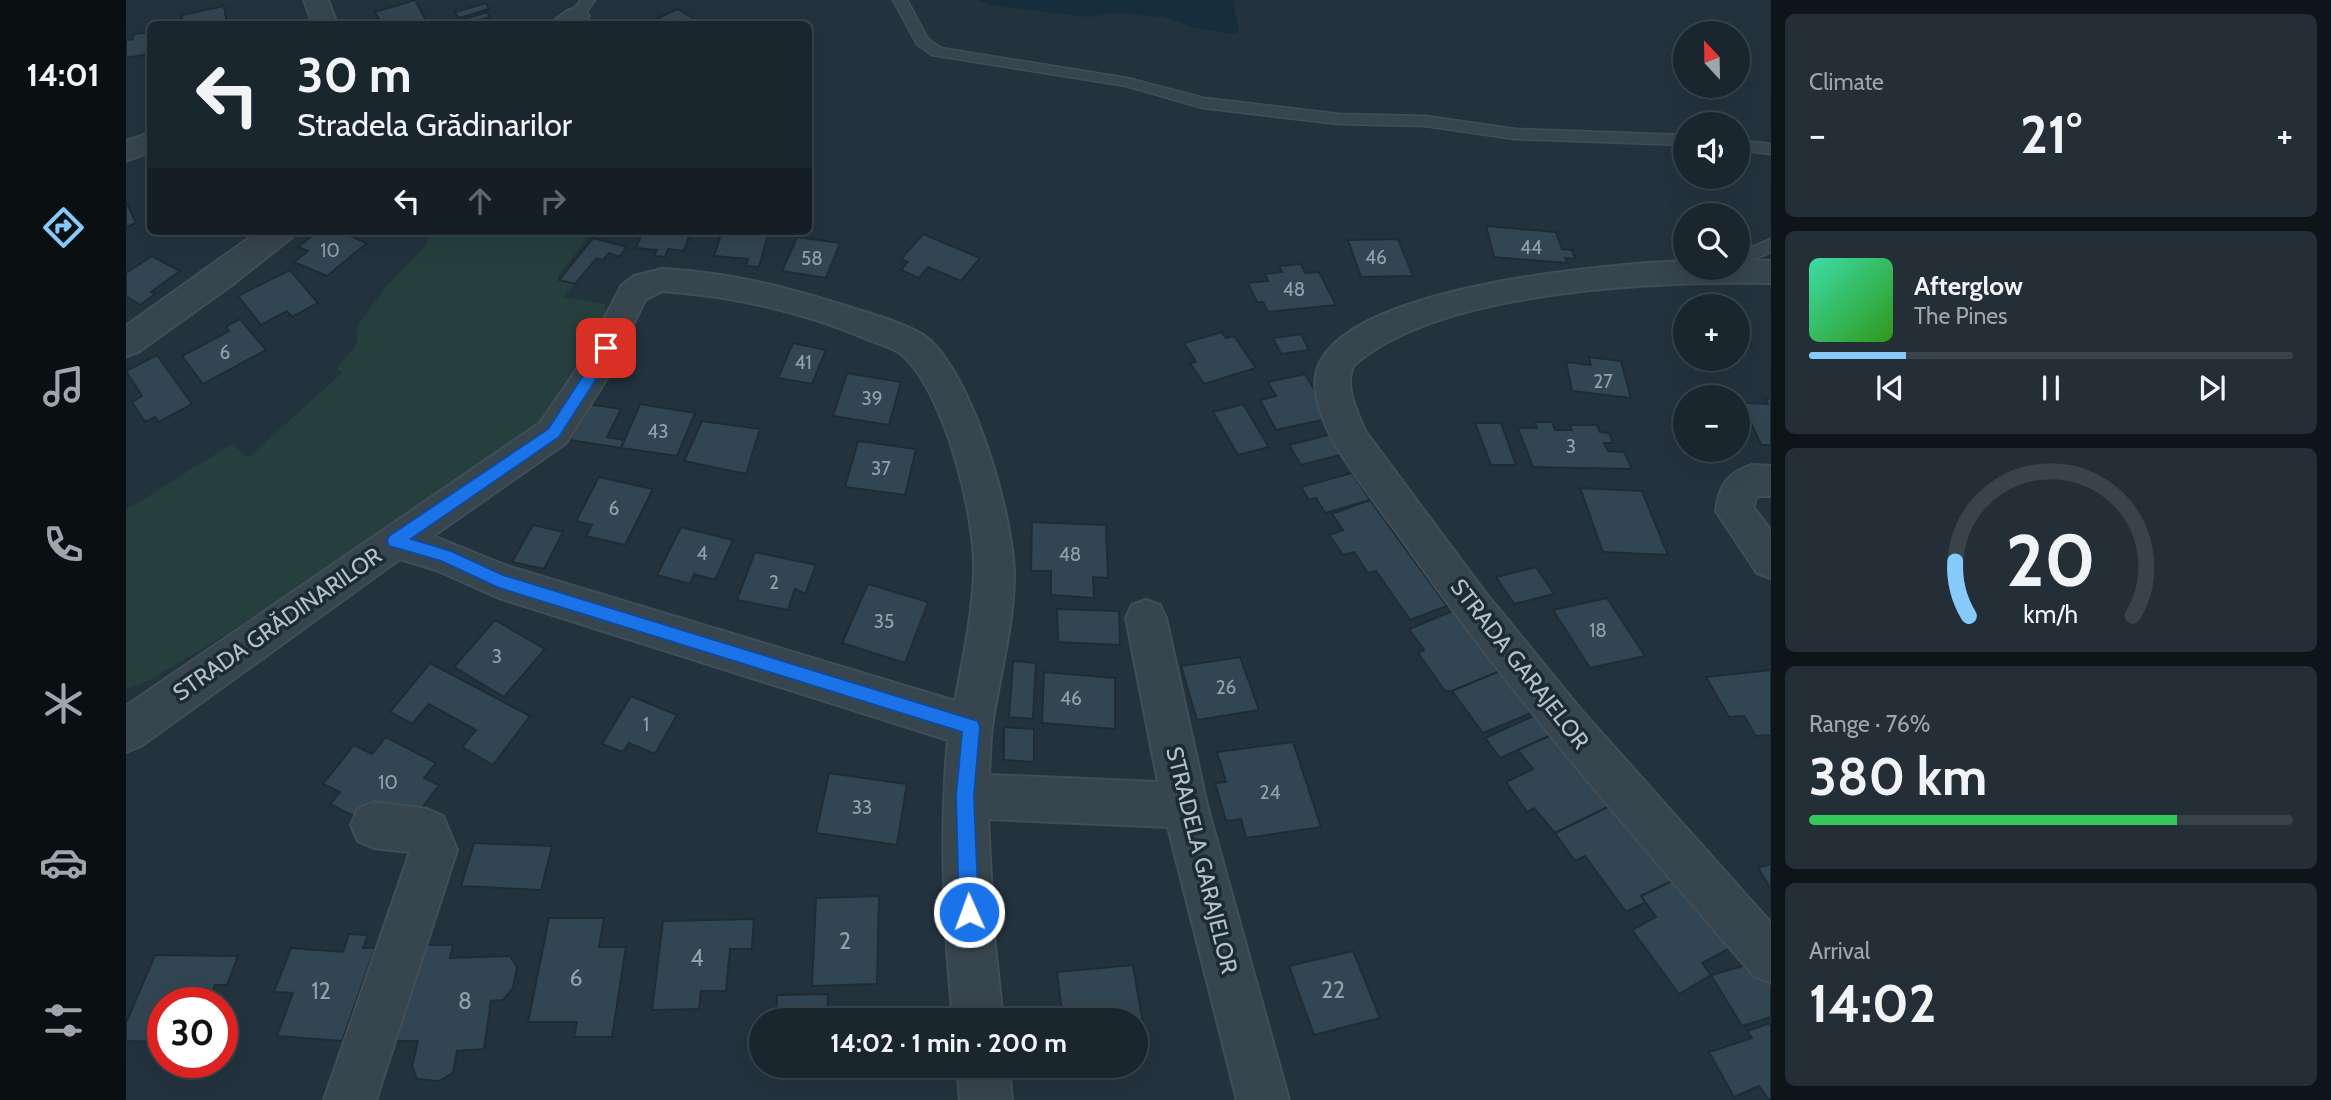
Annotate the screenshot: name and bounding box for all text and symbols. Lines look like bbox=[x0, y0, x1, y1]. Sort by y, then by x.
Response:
north arrow bbox=[1673, 21, 1750, 98]
map controls bbox=[1673, 21, 1750, 462]
text: 30 m bbox=[297, 45, 412, 104]
icon: left bbox=[182, 49, 273, 140]
text: 14:01 bbox=[26, 55, 100, 94]
text: Climate bbox=[1809, 68, 1884, 96]
text: 21° bbox=[2020, 103, 2082, 166]
text: Stradela Grădinarilor bbox=[297, 105, 572, 144]
text: − bbox=[1809, 111, 1826, 158]
text: + bbox=[2276, 111, 2293, 158]
button: sound bbox=[1673, 112, 1750, 189]
icon: left bbox=[388, 182, 426, 220]
icon: ahead bbox=[461, 182, 499, 220]
icon: right bbox=[534, 182, 572, 220]
icon: directions bbox=[39, 203, 88, 252]
button: search bbox=[1673, 203, 1750, 280]
house number: 44 bbox=[1520, 236, 1542, 259]
house number: 10 bbox=[320, 239, 340, 262]
house number: 46 bbox=[1365, 246, 1387, 269]
house number: 58 bbox=[801, 247, 823, 270]
text: Afterglow bbox=[1914, 270, 2023, 302]
house number: 48 bbox=[1283, 278, 1305, 301]
button: + bbox=[1673, 294, 1750, 371]
text: The Pines bbox=[1914, 302, 2008, 330]
pin bbox=[576, 318, 636, 378]
icon: arrive bbox=[587, 329, 625, 367]
house number: 6 bbox=[220, 341, 230, 364]
house number: 41 bbox=[794, 351, 812, 374]
icon: music bbox=[39, 362, 88, 411]
icon: previous bbox=[1871, 369, 1909, 407]
icon: pause bbox=[2032, 369, 2070, 407]
icon: next bbox=[2193, 369, 2231, 407]
house number: 27 bbox=[1593, 370, 1613, 393]
button: − bbox=[1673, 385, 1750, 462]
house number: 39 bbox=[861, 387, 883, 410]
house number: 43 bbox=[647, 420, 669, 443]
house number: 3 bbox=[1566, 435, 1576, 458]
house number: 37 bbox=[871, 457, 891, 480]
house number: 6 bbox=[609, 497, 619, 520]
text: 20 bbox=[2006, 516, 2096, 604]
icon: phone bbox=[39, 520, 88, 569]
street label: STRADA GRĂDINARILOR bbox=[167, 541, 387, 707]
house number: 4 bbox=[697, 542, 708, 565]
house number: 48 bbox=[1059, 543, 1081, 566]
house number: 2 bbox=[769, 571, 779, 594]
street label: STRADA GARAJELOR bbox=[1445, 573, 1595, 755]
text: km/h bbox=[2024, 599, 2078, 629]
house number: 35 bbox=[874, 610, 894, 633]
house number: 18 bbox=[1589, 619, 1607, 642]
house number: 3 bbox=[492, 645, 502, 668]
house number: 26 bbox=[1216, 676, 1236, 699]
icon: climate bbox=[39, 679, 88, 728]
house number: 46 bbox=[1060, 687, 1082, 710]
text: Range · 76% bbox=[1809, 710, 1930, 738]
house number: 1 bbox=[643, 713, 649, 736]
street label: STRADELA GARAJELOR bbox=[1160, 744, 1244, 976]
text: 380 km bbox=[1809, 745, 1987, 808]
house number: 10 bbox=[378, 771, 398, 794]
house number: 24 bbox=[1260, 781, 1280, 804]
house number: 33 bbox=[852, 796, 872, 819]
icon: car bbox=[39, 838, 88, 887]
position arrow bbox=[932, 875, 1006, 949]
house number: 2 bbox=[839, 927, 851, 955]
text: Arrival bbox=[1809, 937, 1870, 965]
house number: 4 bbox=[690, 944, 704, 972]
house number: 6 bbox=[569, 964, 583, 992]
text: 14:02 bbox=[1809, 972, 1936, 1035]
house number: 22 bbox=[1321, 976, 1345, 1004]
house number: 12 bbox=[311, 977, 331, 1005]
speed limit sign: 30 bbox=[147, 987, 238, 1078]
house number: 8 bbox=[458, 987, 472, 1015]
icon: filters bbox=[39, 996, 88, 1045]
text: 14:02 · 1 min · 200 m bbox=[830, 1027, 1067, 1059]

